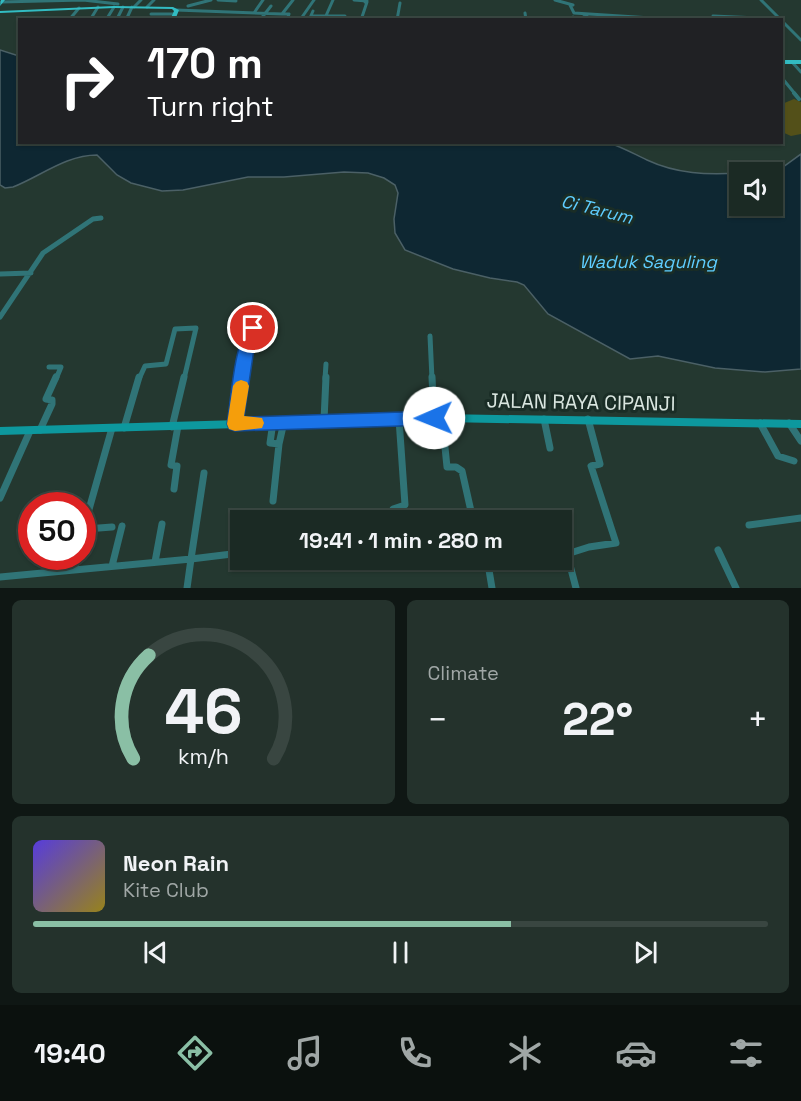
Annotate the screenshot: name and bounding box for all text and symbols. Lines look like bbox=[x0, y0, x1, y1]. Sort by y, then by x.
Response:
text: 170 m bbox=[147, 37, 263, 90]
icon: right bbox=[48, 42, 126, 120]
text: Turn right bbox=[147, 89, 274, 124]
map controls bbox=[729, 162, 783, 216]
button: sound bbox=[729, 162, 783, 216]
water label: Ci Tarum bbox=[559, 189, 636, 229]
water label: Waduk Saguling bbox=[579, 250, 718, 273]
pin bbox=[227, 302, 278, 353]
icon: arrive bbox=[236, 311, 269, 344]
position arrow bbox=[402, 386, 466, 450]
street label: JALAN RAYA CIPANJI bbox=[486, 387, 676, 417]
speed limit sign: 50 bbox=[18, 492, 96, 570]
text: 19:41 · 1 min · 280 m bbox=[299, 526, 503, 554]
text: Climate bbox=[428, 660, 499, 686]
text: 46 bbox=[164, 672, 242, 751]
text: 22° bbox=[562, 691, 633, 748]
text: − bbox=[428, 699, 448, 741]
text: + bbox=[748, 699, 768, 741]
text: km/h bbox=[178, 743, 229, 770]
text: Neon Rain bbox=[123, 849, 229, 877]
text: Kite Club bbox=[123, 877, 209, 903]
icon: previous bbox=[139, 936, 172, 969]
icon: pause bbox=[384, 936, 417, 969]
icon: next bbox=[629, 936, 662, 969]
icon: directions bbox=[174, 1032, 216, 1074]
icon: music bbox=[284, 1032, 326, 1074]
icon: phone bbox=[394, 1032, 436, 1074]
icon: climate bbox=[504, 1032, 546, 1074]
icon: car bbox=[615, 1032, 657, 1074]
icon: filters bbox=[725, 1032, 767, 1074]
text: 19:40 bbox=[34, 1036, 106, 1071]

